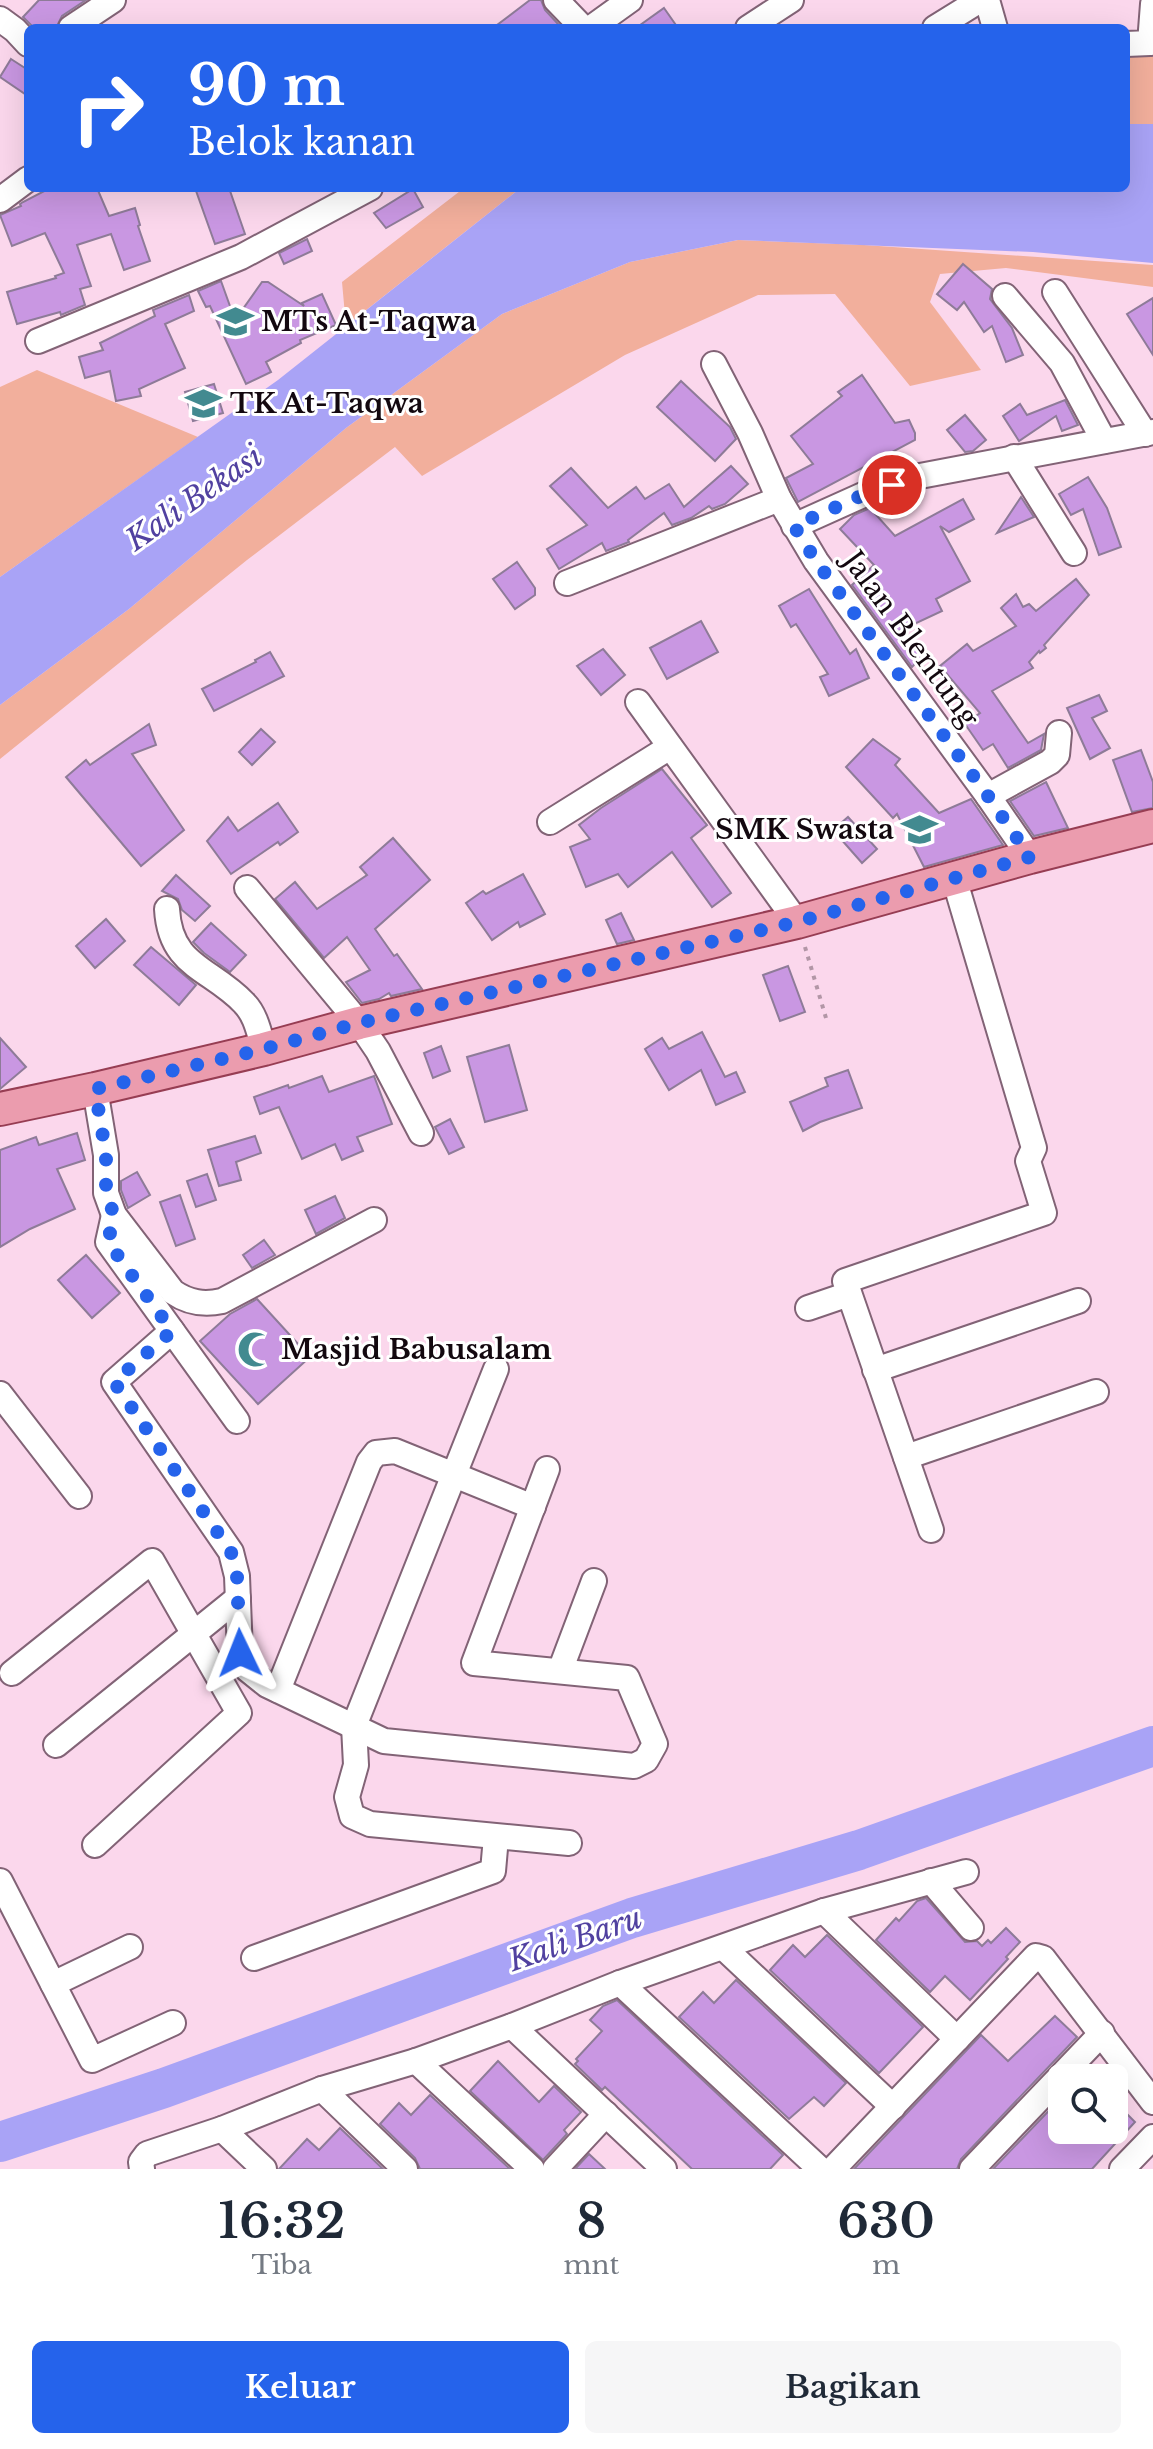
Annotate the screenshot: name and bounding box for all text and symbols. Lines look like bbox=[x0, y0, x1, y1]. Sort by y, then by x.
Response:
text: 90 m bbox=[188, 51, 345, 120]
icon: right bbox=[56, 56, 160, 160]
text: Belok kanan bbox=[188, 120, 415, 165]
school or university icon: MTs At-Taqwa bbox=[216, 302, 254, 340]
place label: MTs At-Taqwa bbox=[261, 304, 477, 339]
school or university icon: TK At-Taqwa bbox=[185, 384, 223, 422]
place label: TK At-Taqwa bbox=[230, 386, 424, 421]
water label: Kali Bekasi bbox=[118, 437, 270, 559]
pin bbox=[858, 451, 926, 519]
icon: arrive bbox=[870, 463, 914, 507]
street label: Jalan Blentung bbox=[833, 541, 987, 735]
school or university icon: SMK Swasta bbox=[901, 810, 939, 848]
place label: SMK Swasta bbox=[715, 812, 894, 847]
mosque icon: Masjid Babusalam bbox=[236, 1330, 274, 1368]
place label: Masjid Babusalam bbox=[281, 1332, 552, 1367]
position arrow bbox=[198, 1611, 282, 1695]
water label: Kali Baru bbox=[502, 1899, 647, 1979]
map controls bbox=[1048, 2064, 1128, 2144]
button: search bbox=[1048, 2064, 1128, 2144]
text: 16:32 bbox=[218, 2191, 346, 2251]
text: 8 bbox=[576, 2191, 606, 2251]
text: 630 bbox=[837, 2191, 935, 2251]
text: Tiba bbox=[252, 2249, 312, 2281]
text: mnt bbox=[564, 2249, 619, 2281]
text: m bbox=[872, 2249, 900, 2281]
button: Keluar bbox=[32, 2341, 569, 2433]
button: Bagikan bbox=[585, 2341, 1121, 2433]

